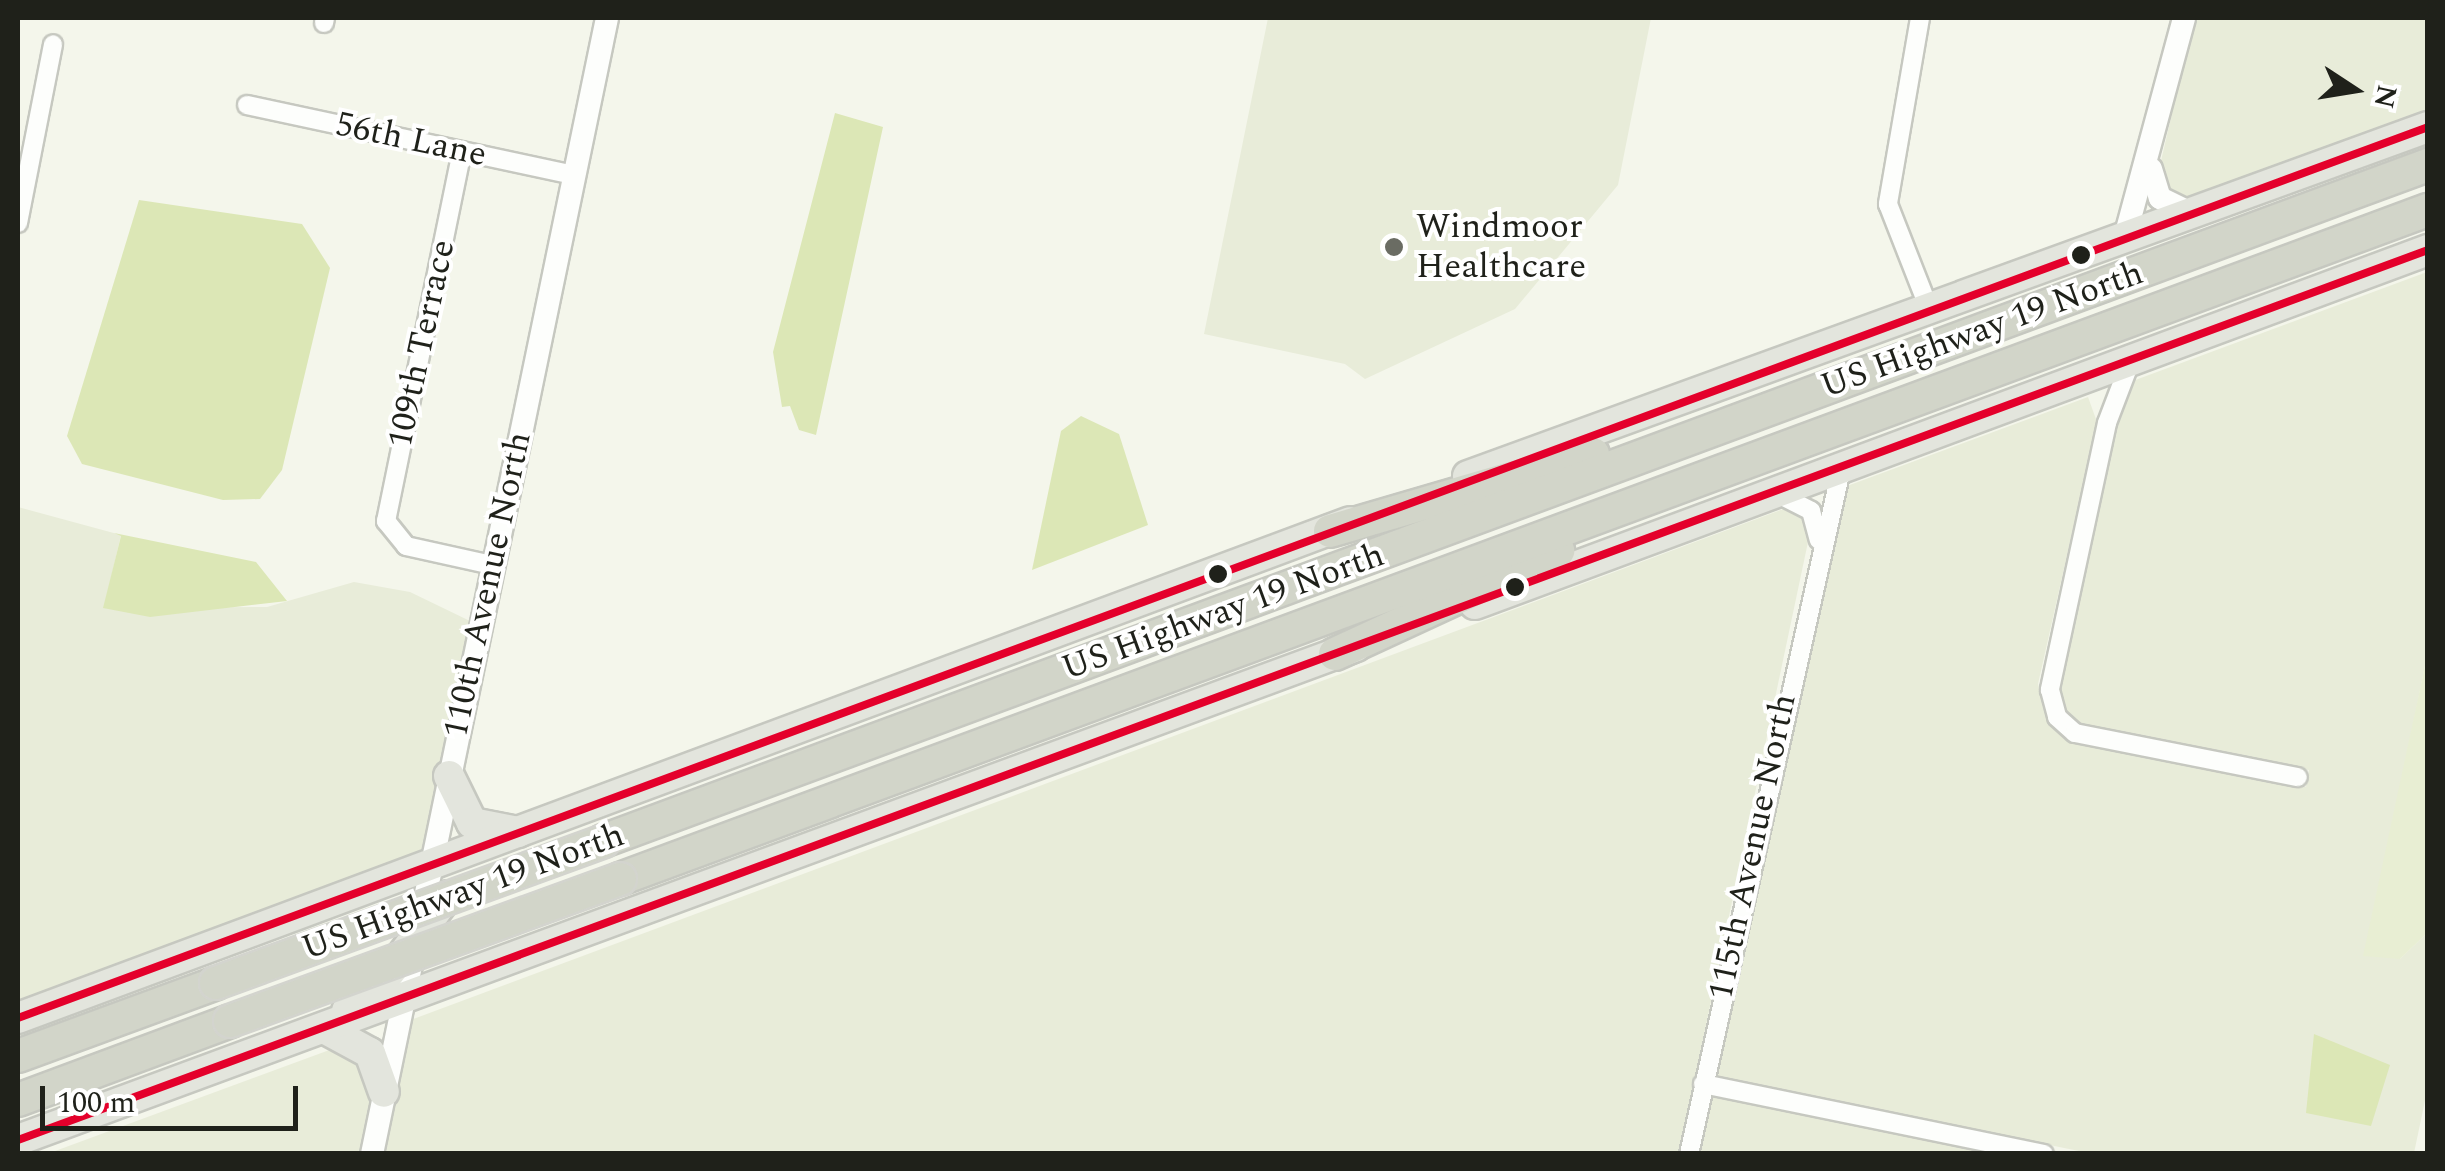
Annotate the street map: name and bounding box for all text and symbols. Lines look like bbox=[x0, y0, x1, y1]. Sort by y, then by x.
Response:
north arrow bbox=[2305, 40, 2405, 140]
text: N bbox=[2361, 81, 2408, 112]
street label: 56th Lane bbox=[332, 104, 490, 176]
place label: Windmoor Healthcare bbox=[1416, 206, 1586, 288]
marker: Windmoor Healthcare bbox=[1381, 234, 1407, 260]
street label: 109th Terrace bbox=[379, 236, 465, 452]
unlabelled marker bbox=[2071, 245, 2091, 265]
street label: US Highway 19 North bbox=[1815, 252, 2149, 408]
street label: 110th Avenue North bbox=[435, 428, 541, 742]
street label: US Highway 19 North bbox=[1056, 534, 1390, 690]
unlabelled marker bbox=[1208, 564, 1228, 584]
unlabelled marker bbox=[1505, 577, 1525, 597]
street label: 115th Avenue North bbox=[1700, 690, 1806, 1004]
street label: US Highway 19 North bbox=[296, 814, 630, 970]
scale bar bbox=[45, 1066, 302, 1128]
text: 100 m bbox=[57, 1080, 135, 1126]

